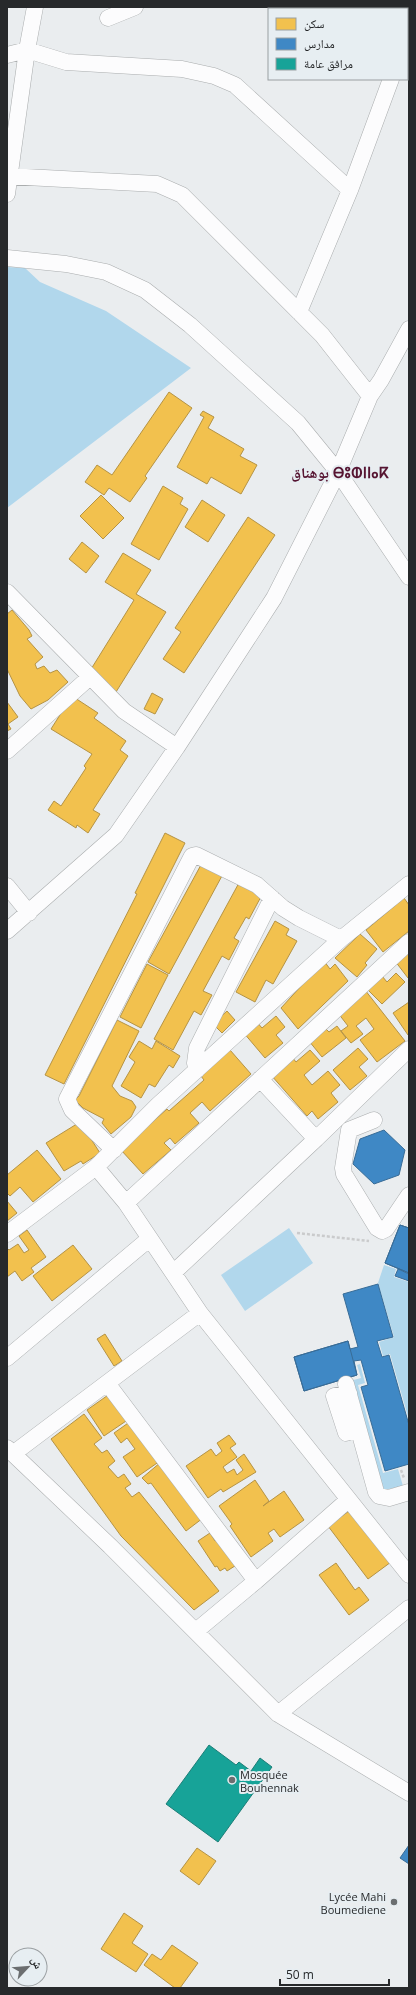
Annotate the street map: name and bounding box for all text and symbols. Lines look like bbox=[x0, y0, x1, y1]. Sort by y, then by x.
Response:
legend bbox=[268, 8, 408, 80]
text: سكن bbox=[304, 15, 325, 32]
text: مدارس bbox=[304, 35, 335, 52]
text: مرافق عامة bbox=[304, 55, 353, 72]
district label: بوهناق ⴱⵓⵀⵏⵏⴰⴽ bbox=[291, 462, 389, 482]
place label: Mosquée Bouhennak bbox=[240, 1767, 299, 1795]
marker: Mosquée Bouhennak bbox=[227, 1775, 237, 1785]
place label: Lycée Mahi Boumediene bbox=[321, 1889, 386, 1917]
marker: Lycée Mahi Boumediene bbox=[389, 1897, 399, 1907]
north arrow bbox=[8, 1947, 48, 1987]
text: ش bbox=[27, 1954, 47, 1972]
scale bar bbox=[280, 1961, 389, 1987]
text: 50 m bbox=[286, 1966, 314, 1983]

